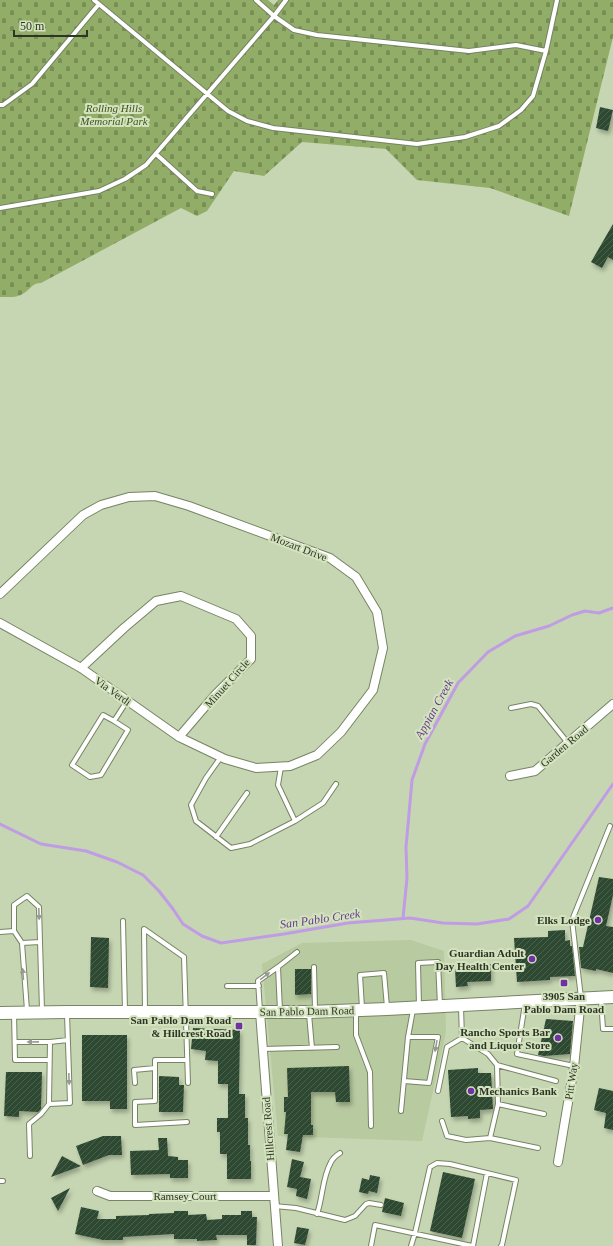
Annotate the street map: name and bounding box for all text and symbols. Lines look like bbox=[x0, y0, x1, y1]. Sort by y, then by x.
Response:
scale bar bbox=[14, 12, 87, 38]
text: 50 m bbox=[20, 19, 45, 33]
park label: Rolling Hills Memorial Park bbox=[79, 102, 149, 127]
street label: Mozart Drive bbox=[269, 531, 329, 563]
street label: Minuet Circle bbox=[202, 656, 252, 710]
street label: Via Verdi bbox=[93, 674, 133, 708]
water label: Appian Creek bbox=[411, 676, 456, 742]
street label: Garden Road bbox=[538, 722, 591, 769]
water label: San Pablo Creek bbox=[279, 906, 362, 932]
one-way arrow bbox=[36, 908, 43, 920]
place label: Elks Lodge bbox=[537, 914, 590, 926]
marker: Elks Lodge bbox=[593, 915, 603, 925]
place label: Guardian Adult Day Health Center bbox=[435, 947, 524, 972]
marker: Guardian Adult Day Health Center bbox=[527, 954, 537, 964]
one-way arrow bbox=[20, 968, 27, 980]
one-way arrow bbox=[260, 972, 271, 980]
marker: 3905 San Pablo Dam Road bbox=[559, 978, 569, 988]
place label: 3905 San Pablo Dam Road bbox=[524, 990, 604, 1015]
street label: San Pablo Dam Road bbox=[260, 1004, 355, 1018]
place label: San Pablo Dam Road & Hillcrest Road bbox=[130, 1014, 231, 1039]
marker: San Pablo Dam Road & Hillcrest Road bbox=[234, 1021, 244, 1031]
place label: Rancho Sports Bar and Liquor Store bbox=[460, 1026, 550, 1051]
marker: Rancho Sports Bar and Liquor Store bbox=[553, 1033, 563, 1043]
one-way arrow bbox=[26, 1039, 39, 1045]
one-way arrow bbox=[433, 1039, 439, 1052]
street label: Pitt Way bbox=[562, 1061, 580, 1101]
one-way arrow bbox=[66, 1073, 72, 1086]
place label: Mechanics Bank bbox=[479, 1085, 558, 1097]
marker: Mechanics Bank bbox=[466, 1086, 476, 1096]
street label: Hillcrest Road bbox=[260, 1096, 276, 1161]
street label: Ramsey Court bbox=[153, 1190, 217, 1202]

